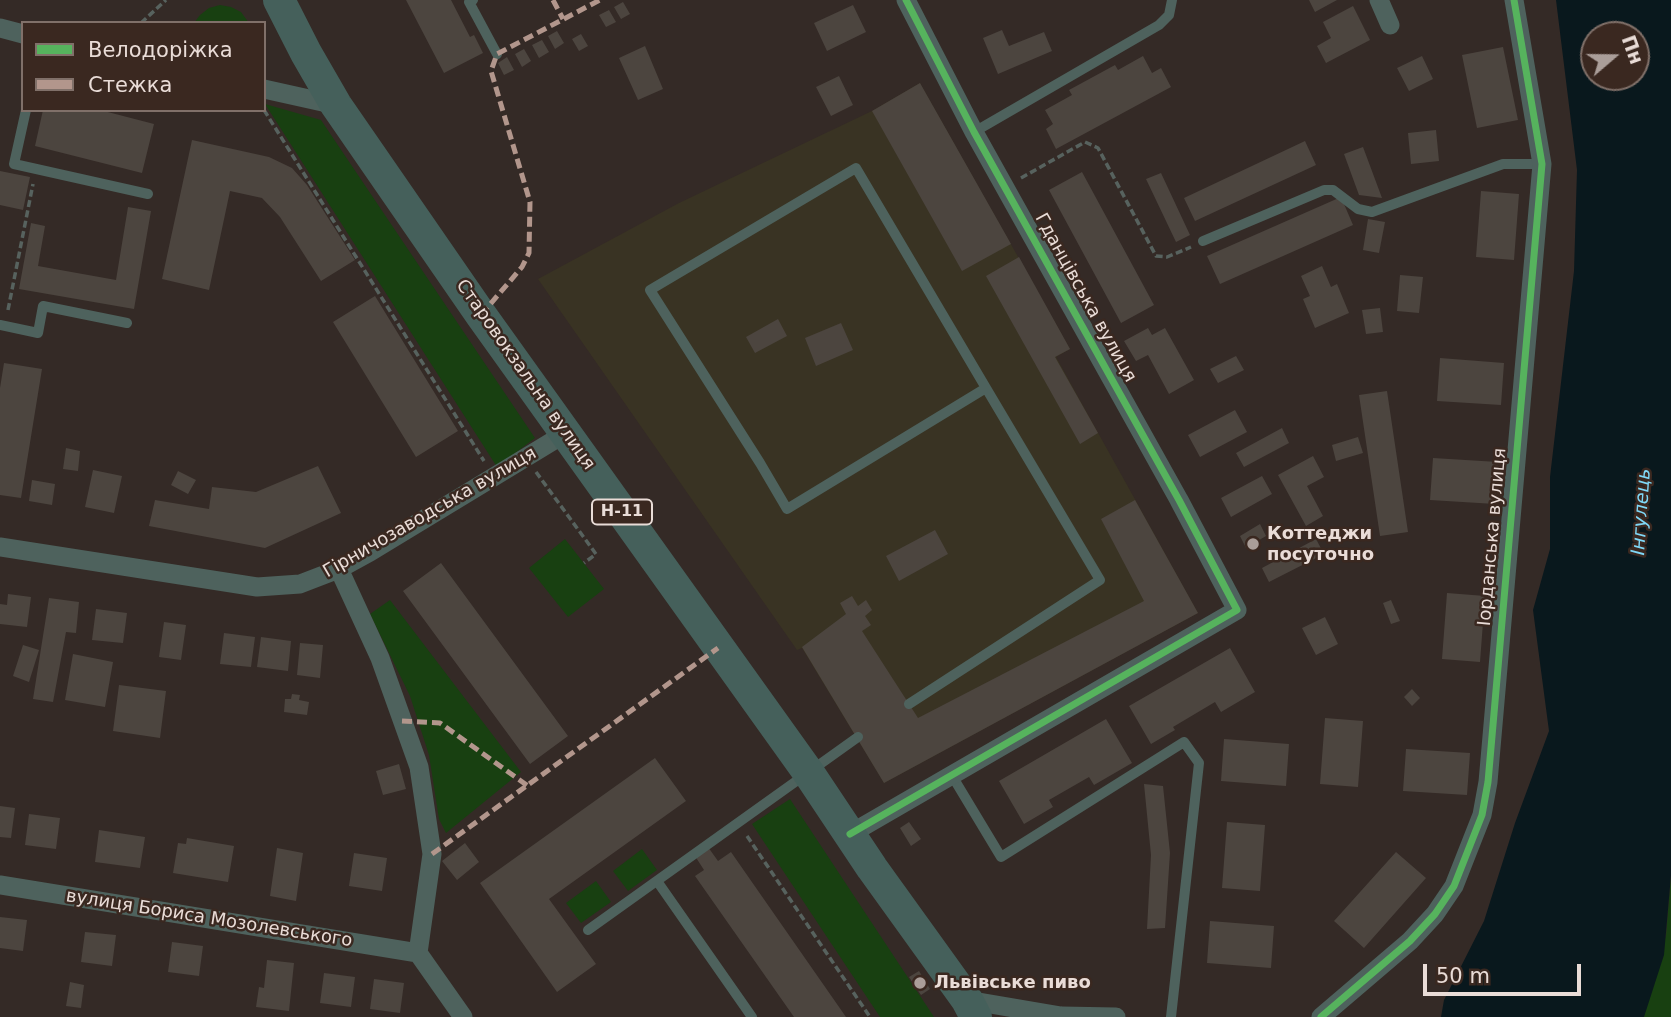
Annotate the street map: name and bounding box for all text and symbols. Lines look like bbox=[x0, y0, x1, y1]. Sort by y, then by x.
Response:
legend bbox=[21, 21, 266, 112]
north arrow bbox=[1580, 21, 1650, 91]
text: Пн bbox=[1618, 32, 1648, 67]
text: Велодоріжка bbox=[88, 38, 233, 62]
text: Стежка bbox=[88, 73, 172, 97]
street label: Гданцівська вулиця bbox=[1030, 210, 1140, 386]
street label: Старовокзальна вулиця bbox=[451, 276, 599, 474]
street label: Гірничозаводська вулиця bbox=[319, 443, 541, 583]
street label: Іорданська вулиця bbox=[1474, 447, 1512, 627]
water label: Інгулець bbox=[1628, 468, 1656, 556]
road number: Н-11 bbox=[592, 499, 652, 524]
place label: Коттеджи посуточно bbox=[1267, 523, 1374, 566]
marker: Коттеджи посуточно bbox=[1245, 536, 1261, 552]
street label: вулиця Бориса Мозолевського bbox=[64, 886, 354, 952]
scale bar bbox=[1426, 950, 1584, 994]
text: 50 m bbox=[1436, 964, 1490, 988]
place label: Львівське пиво bbox=[934, 972, 1091, 994]
marker: Львівське пиво bbox=[912, 975, 928, 991]

